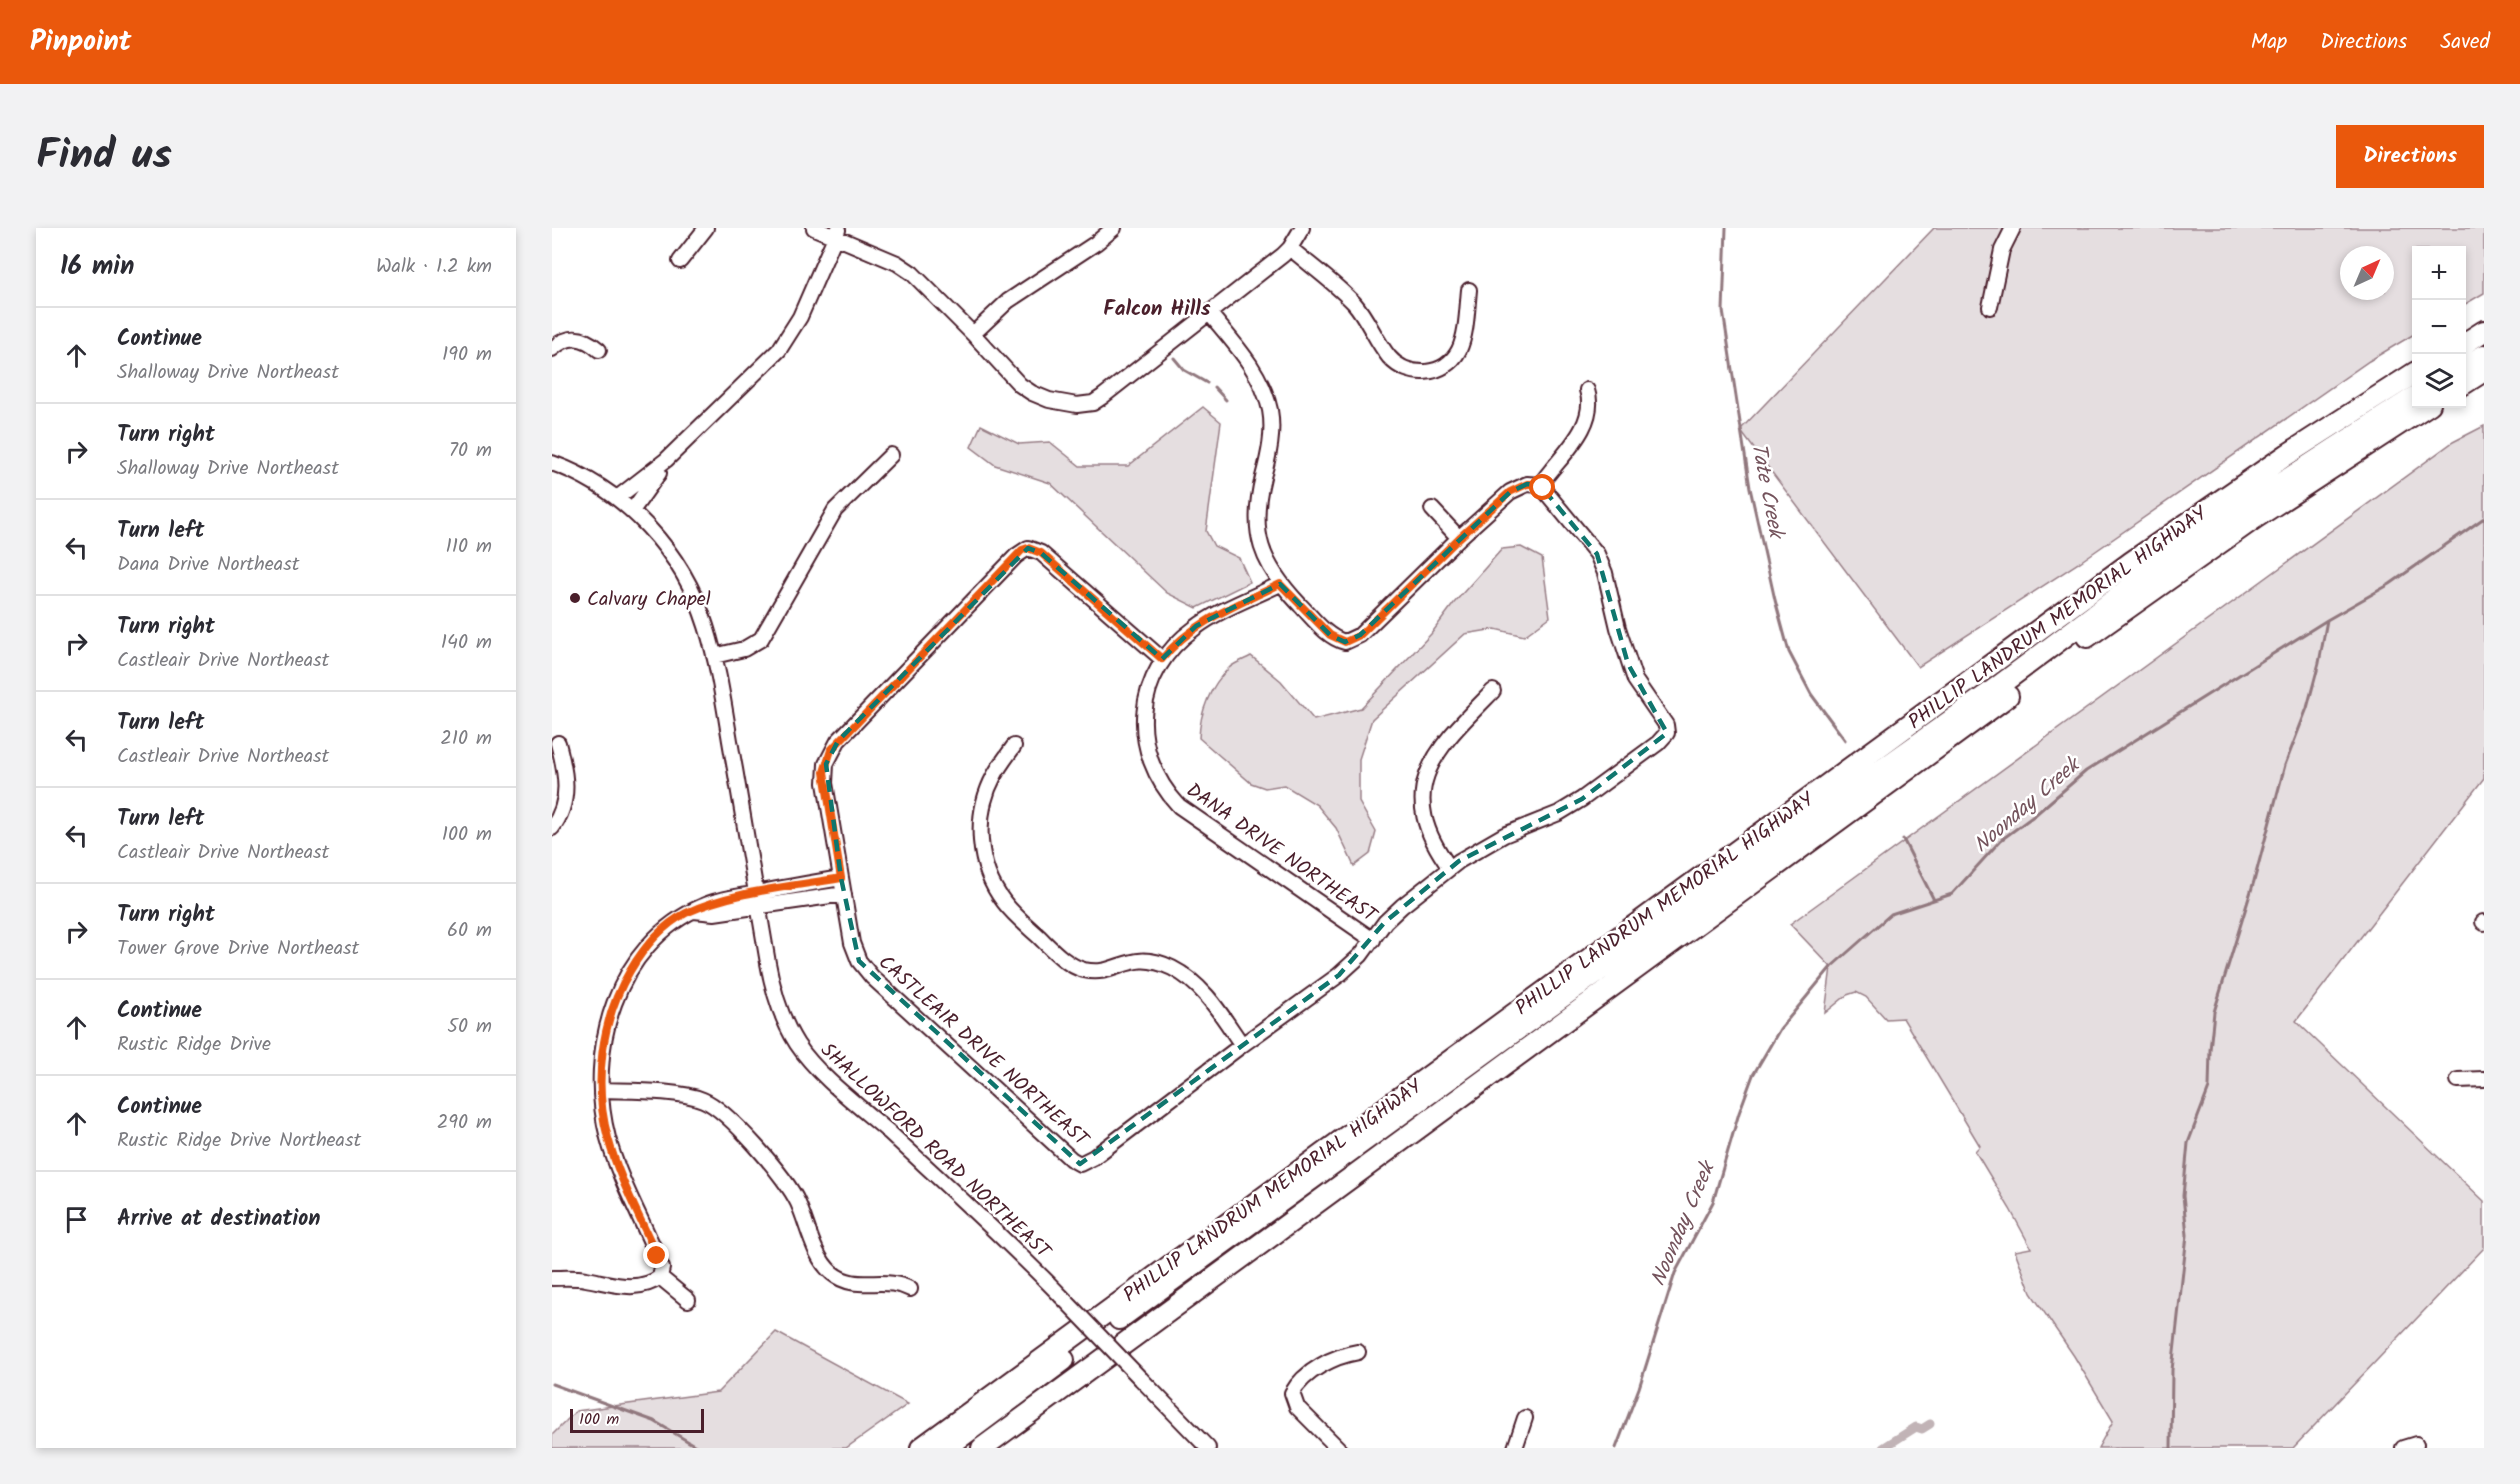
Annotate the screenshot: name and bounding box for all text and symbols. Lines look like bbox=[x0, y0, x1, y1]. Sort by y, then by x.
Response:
text: Pinpoint bbox=[30, 20, 131, 65]
text: Map bbox=[2251, 26, 2287, 59]
text: Directions bbox=[2320, 26, 2407, 59]
text: Saved bbox=[2440, 26, 2490, 59]
text: Find us bbox=[36, 123, 172, 190]
button: Directions bbox=[2336, 125, 2484, 188]
text: 16 min bbox=[60, 246, 134, 288]
north arrow bbox=[2340, 246, 2394, 300]
map controls bbox=[2412, 246, 2466, 408]
button: + bbox=[2412, 246, 2466, 300]
text: Walk · 1.2 km bbox=[376, 251, 492, 283]
district label: Falcon Hills bbox=[1103, 293, 1211, 326]
button: − bbox=[2412, 300, 2466, 354]
text: Continue bbox=[117, 322, 202, 357]
icon: ahead bbox=[60, 339, 93, 372]
text: 190 m bbox=[442, 339, 492, 371]
button: layers bbox=[2412, 354, 2466, 408]
text: Shalloway Drive Northeast bbox=[117, 357, 339, 389]
text: Turn right bbox=[117, 418, 215, 453]
icon: right bbox=[60, 435, 93, 468]
text: 70 m bbox=[449, 435, 492, 467]
water label: Tate Creek bbox=[1741, 440, 1792, 543]
text: Shalloway Drive Northeast bbox=[117, 453, 339, 485]
route start bbox=[1529, 474, 1555, 500]
street label: PHILLIP LANDRUM MEMORIAL HIGHWAY bbox=[1902, 498, 2216, 738]
text: Turn left bbox=[117, 514, 204, 549]
icon: left bbox=[60, 531, 93, 564]
text: 110 m bbox=[446, 531, 492, 563]
text: Dana Drive Northeast bbox=[117, 549, 299, 581]
place label: Calvary Chapel bbox=[587, 584, 711, 616]
marker: Calvary Chapel bbox=[568, 591, 582, 605]
text: Turn right bbox=[117, 610, 215, 645]
icon: right bbox=[60, 627, 93, 660]
text: 140 m bbox=[441, 627, 492, 659]
text: Castleair Drive Northeast bbox=[117, 645, 329, 677]
text: Turn left bbox=[117, 706, 204, 741]
icon: left bbox=[60, 723, 93, 756]
text: 210 m bbox=[440, 723, 492, 755]
text: Castleair Drive Northeast bbox=[117, 741, 329, 773]
water label: Noonday Creek bbox=[1967, 749, 2090, 862]
street label: DANA DRIVE NORTHEAST bbox=[1179, 776, 1385, 933]
street label: PHILLIP LANDRUM MEMORIAL HIGHWAY bbox=[1509, 784, 1823, 1024]
text: Turn left bbox=[117, 802, 204, 837]
icon: left bbox=[60, 819, 93, 852]
text: 100 m bbox=[442, 819, 492, 851]
text: Castleair Drive Northeast bbox=[117, 837, 329, 869]
text: Turn right bbox=[117, 898, 215, 933]
icon: right bbox=[60, 915, 93, 948]
text: 60 m bbox=[447, 915, 492, 947]
text: Tower Grove Drive Northeast bbox=[117, 933, 359, 965]
street label: CASTLEAIR DRIVE NORTHEAST bbox=[870, 948, 1097, 1157]
text: Continue bbox=[117, 994, 202, 1029]
icon: ahead bbox=[60, 1011, 93, 1044]
text: 50 m bbox=[447, 1011, 492, 1043]
text: Rustic Ridge Drive bbox=[117, 1029, 271, 1061]
street label: SHALLOWFORD ROAD NORTHEAST bbox=[812, 1036, 1059, 1269]
street label: PHILLIP LANDRUM MEMORIAL HIGHWAY bbox=[1117, 1071, 1431, 1311]
text: Continue bbox=[117, 1090, 202, 1125]
icon: ahead bbox=[60, 1107, 93, 1140]
text: 290 m bbox=[437, 1107, 492, 1139]
text: Rustic Ridge Drive Northeast bbox=[117, 1125, 361, 1157]
water label: Noonday Creek bbox=[1643, 1155, 1725, 1291]
text: Arrive at destination bbox=[117, 1202, 320, 1237]
icon: arrive bbox=[60, 1203, 93, 1236]
route end bbox=[643, 1242, 669, 1268]
scale bar bbox=[570, 1406, 704, 1434]
text: 100 m bbox=[579, 1407, 619, 1432]

